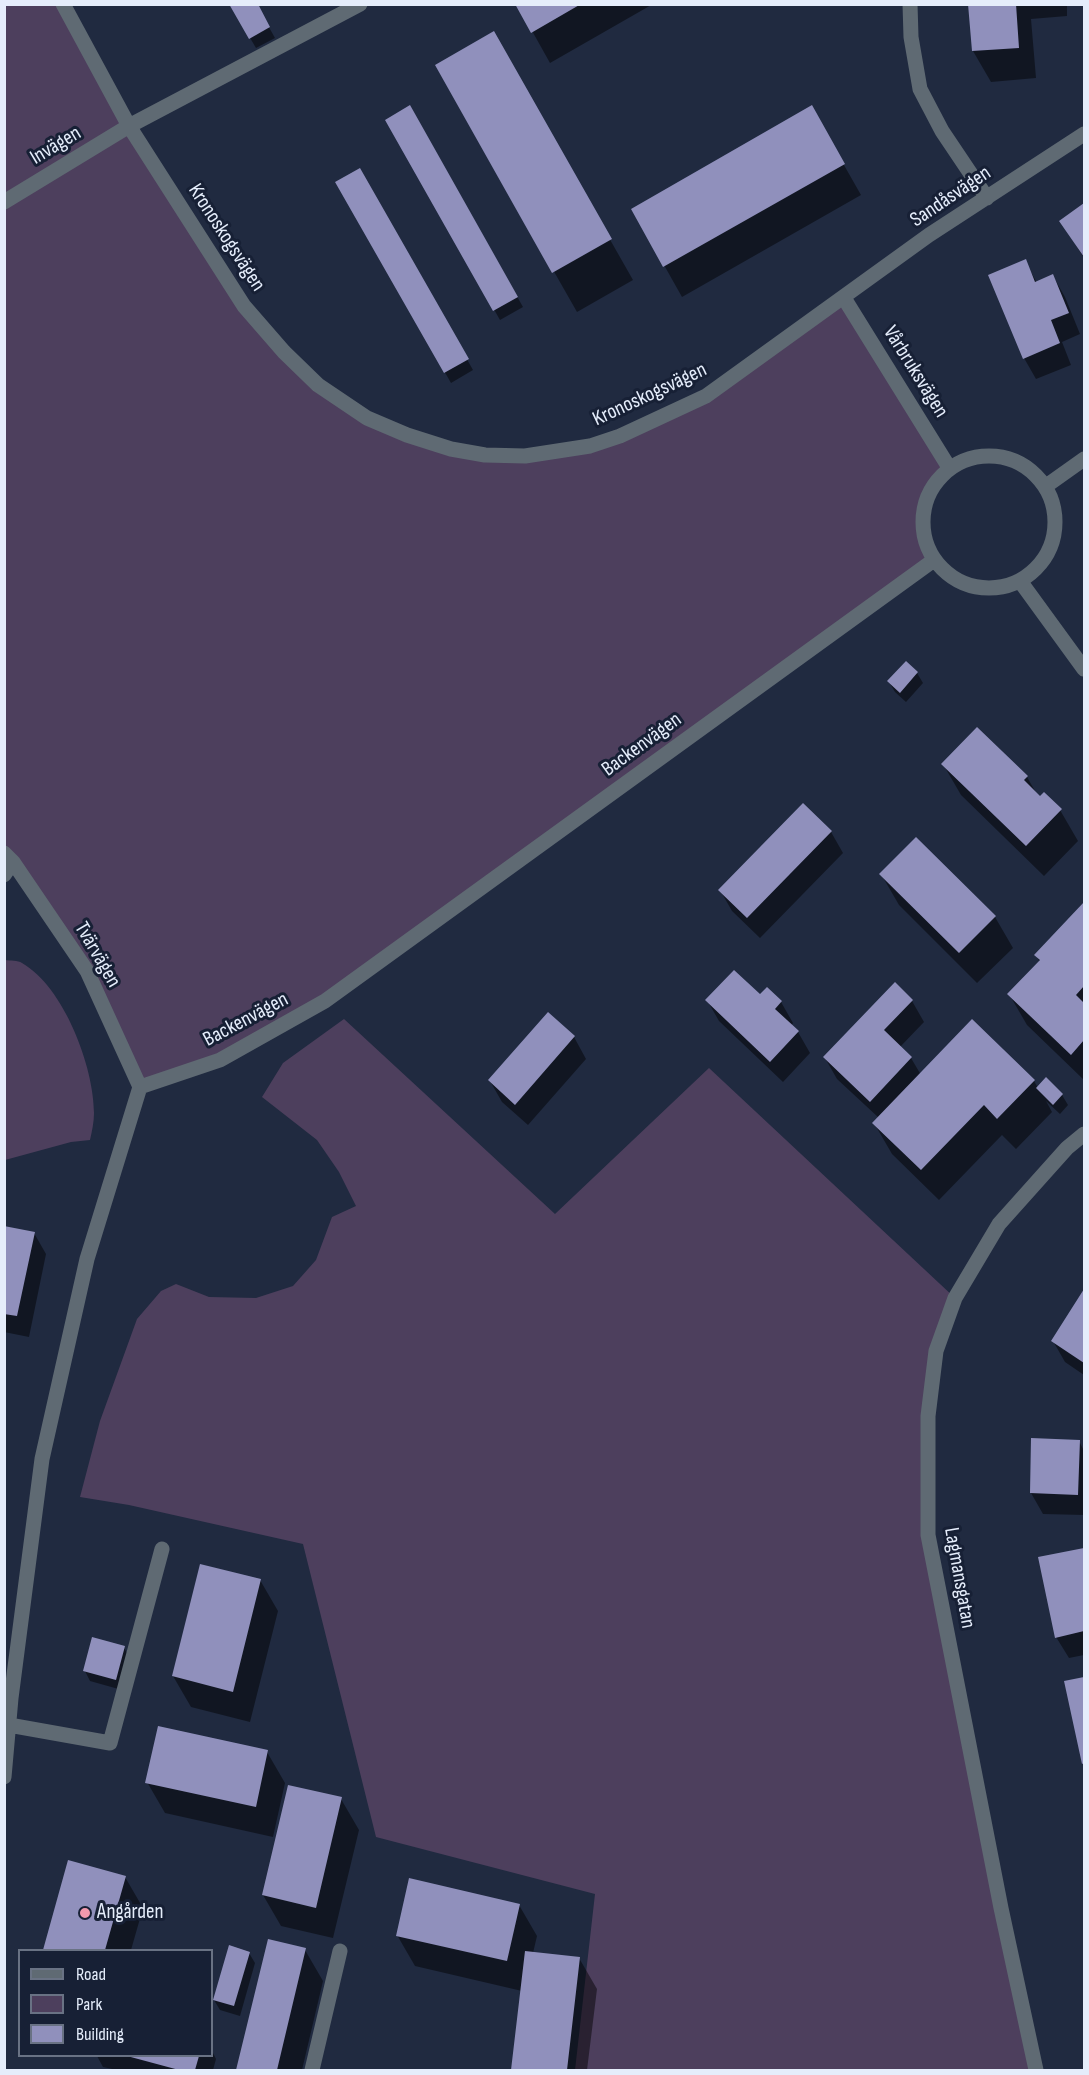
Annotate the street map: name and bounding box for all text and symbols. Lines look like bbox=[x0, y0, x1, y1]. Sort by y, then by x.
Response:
street label: Invägen bbox=[26, 121, 86, 171]
street label: Sandåsvägen bbox=[906, 161, 996, 233]
street label: Kronoskogsvägen bbox=[182, 180, 270, 296]
street label: Vårbruksvägen bbox=[877, 322, 953, 422]
street label: Kronoskogsvägen bbox=[589, 358, 711, 432]
street label: Backenvägen bbox=[597, 708, 687, 782]
street label: Tvärvägen bbox=[68, 918, 126, 992]
street label: Backenvägen bbox=[199, 987, 293, 1053]
street label: Lagmansgatan bbox=[938, 1526, 980, 1630]
place label: Angården bbox=[97, 1900, 163, 1926]
marker: Angården bbox=[78, 1906, 92, 1920]
legend bbox=[18, 1949, 213, 2057]
text: Road bbox=[76, 1964, 106, 1985]
text: Park bbox=[76, 1994, 102, 2015]
text: Building bbox=[76, 2024, 124, 2045]

